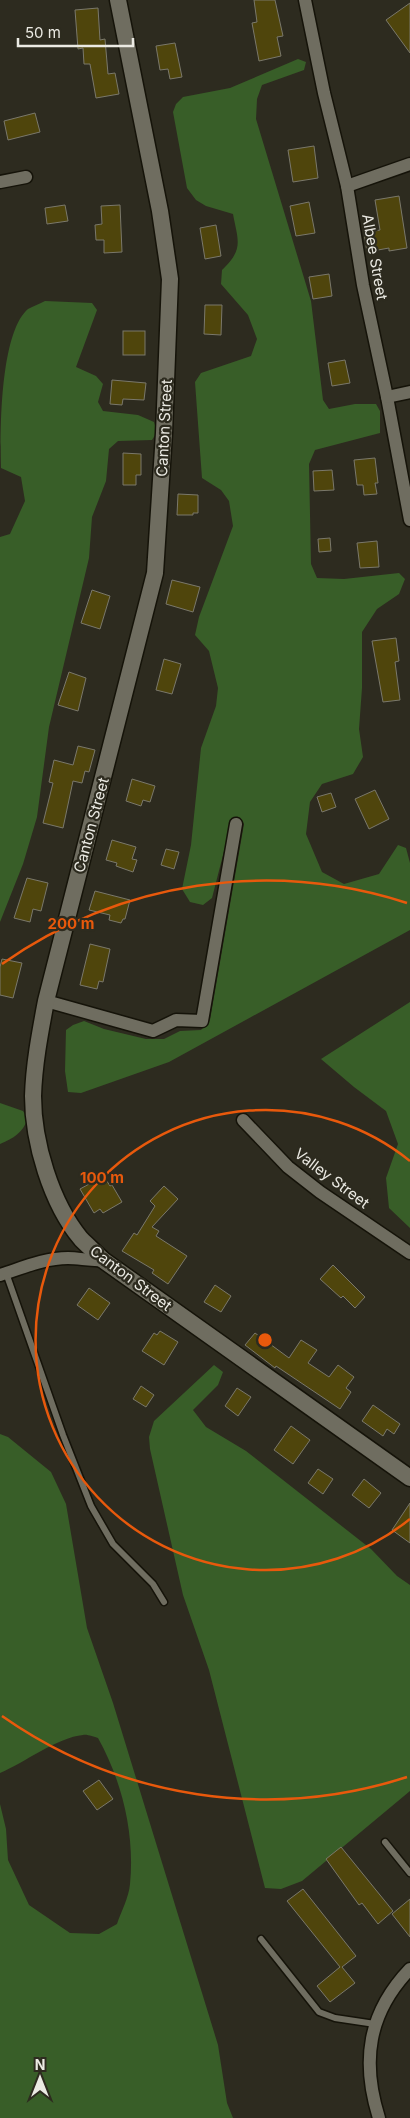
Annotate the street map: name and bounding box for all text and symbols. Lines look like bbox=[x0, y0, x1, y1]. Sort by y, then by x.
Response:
scale bar bbox=[18, 15, 132, 47]
text: 50 m bbox=[25, 23, 61, 42]
street label: Albee Street bbox=[358, 212, 392, 302]
street label: Canton Street bbox=[152, 379, 176, 477]
street label: Canton Street bbox=[69, 775, 113, 875]
text: 200 m bbox=[48, 914, 94, 933]
street label: Valley Street bbox=[291, 1144, 373, 1212]
text: 100 m bbox=[80, 1168, 124, 1187]
street label: Canton Street bbox=[86, 1241, 176, 1315]
centre of rings bbox=[256, 1331, 274, 1349]
north arrow bbox=[15, 2053, 65, 2103]
text: N bbox=[35, 2056, 45, 2073]

